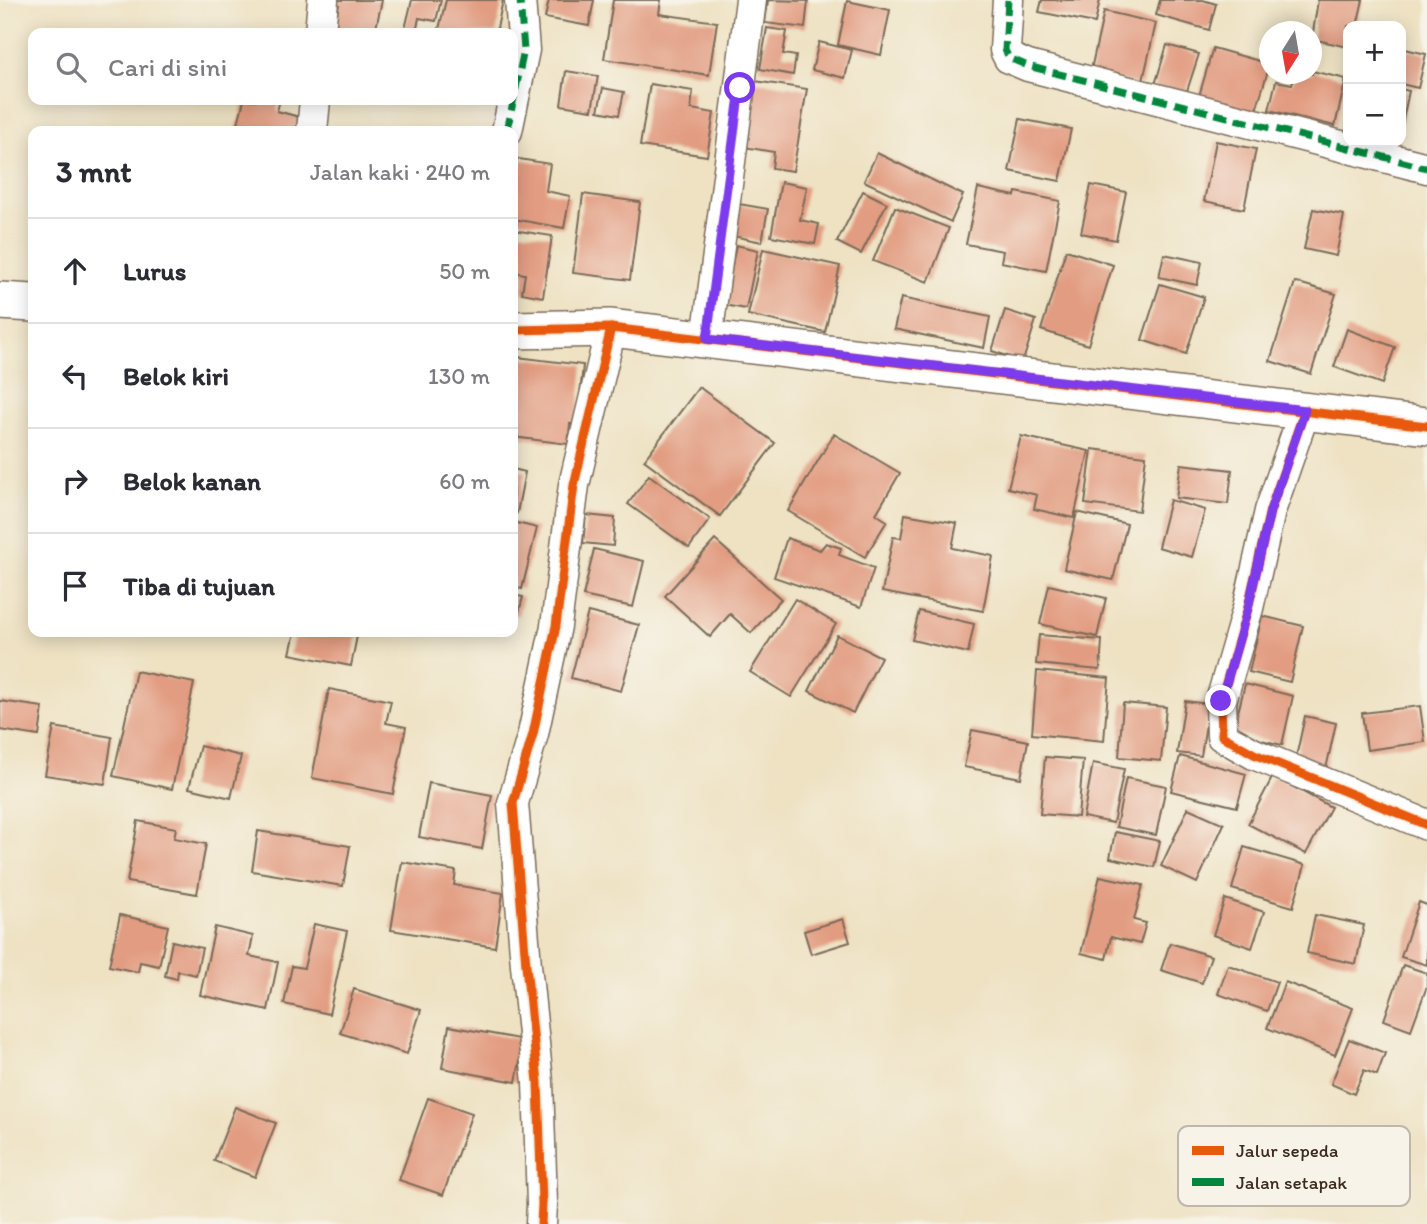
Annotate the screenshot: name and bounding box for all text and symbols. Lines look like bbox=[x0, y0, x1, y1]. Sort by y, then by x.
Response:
north arrow bbox=[1259, 21, 1322, 84]
map controls bbox=[1343, 21, 1406, 147]
button: + bbox=[1343, 21, 1406, 84]
search box bbox=[28, 28, 518, 105]
icon: search bbox=[52, 48, 90, 86]
text: Cari di sini bbox=[108, 51, 227, 83]
route start bbox=[724, 72, 755, 103]
button: − bbox=[1343, 84, 1406, 147]
text: 3 mnt bbox=[56, 153, 132, 190]
text: Jalan kaki · 240 m bbox=[310, 158, 490, 186]
icon: ahead bbox=[56, 252, 94, 290]
text: Lurus bbox=[123, 255, 186, 287]
text: 50 m bbox=[439, 257, 490, 285]
icon: left bbox=[56, 357, 94, 395]
text: Belok kiri bbox=[123, 360, 229, 392]
text: 130 m bbox=[428, 362, 490, 390]
icon: right bbox=[56, 462, 94, 500]
text: Belok kanan bbox=[123, 465, 261, 497]
text: 60 m bbox=[439, 467, 490, 495]
icon: arrive bbox=[56, 567, 94, 605]
text: Tiba di tujuan bbox=[123, 570, 275, 602]
route end bbox=[1205, 685, 1236, 716]
legend bbox=[1178, 1126, 1410, 1206]
text: Jalur sepeda bbox=[1236, 1139, 1338, 1162]
text: Jalan setapak bbox=[1236, 1171, 1347, 1194]

